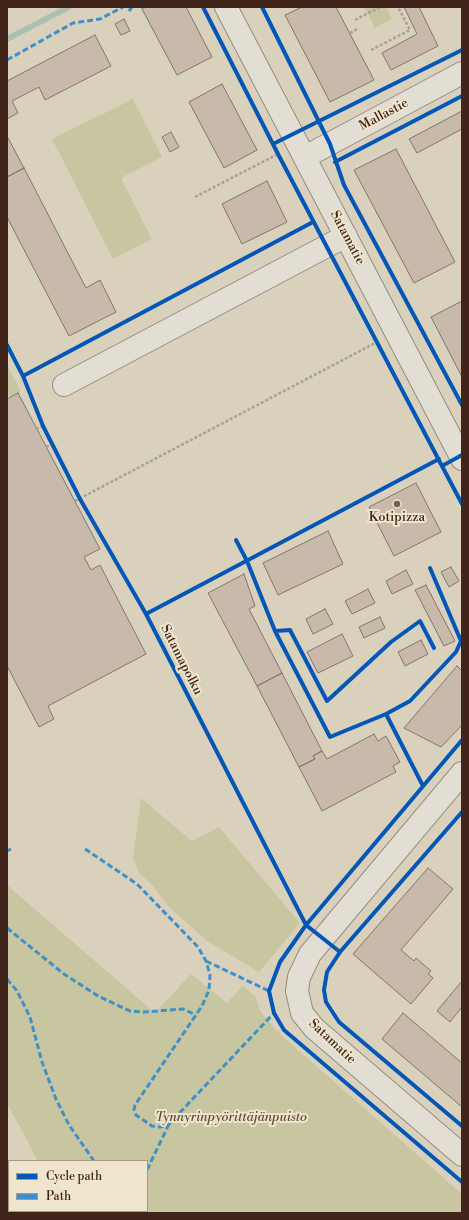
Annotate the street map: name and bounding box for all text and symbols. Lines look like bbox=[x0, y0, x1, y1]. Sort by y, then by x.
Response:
street label: Mallastie bbox=[357, 96, 411, 134]
street label: Satamatie bbox=[326, 208, 368, 268]
marker: Kotipizza bbox=[392, 499, 402, 509]
place label: Kotipizza bbox=[369, 510, 425, 526]
street label: Satamapolku bbox=[157, 622, 205, 698]
street label: Satamatie bbox=[305, 1016, 359, 1068]
park label: Tynnyrinpyörittäjänpuisto bbox=[155, 1110, 307, 1126]
legend bbox=[8, 1160, 148, 1212]
text: Cycle path bbox=[46, 1169, 102, 1184]
text: Path bbox=[46, 1189, 71, 1204]

